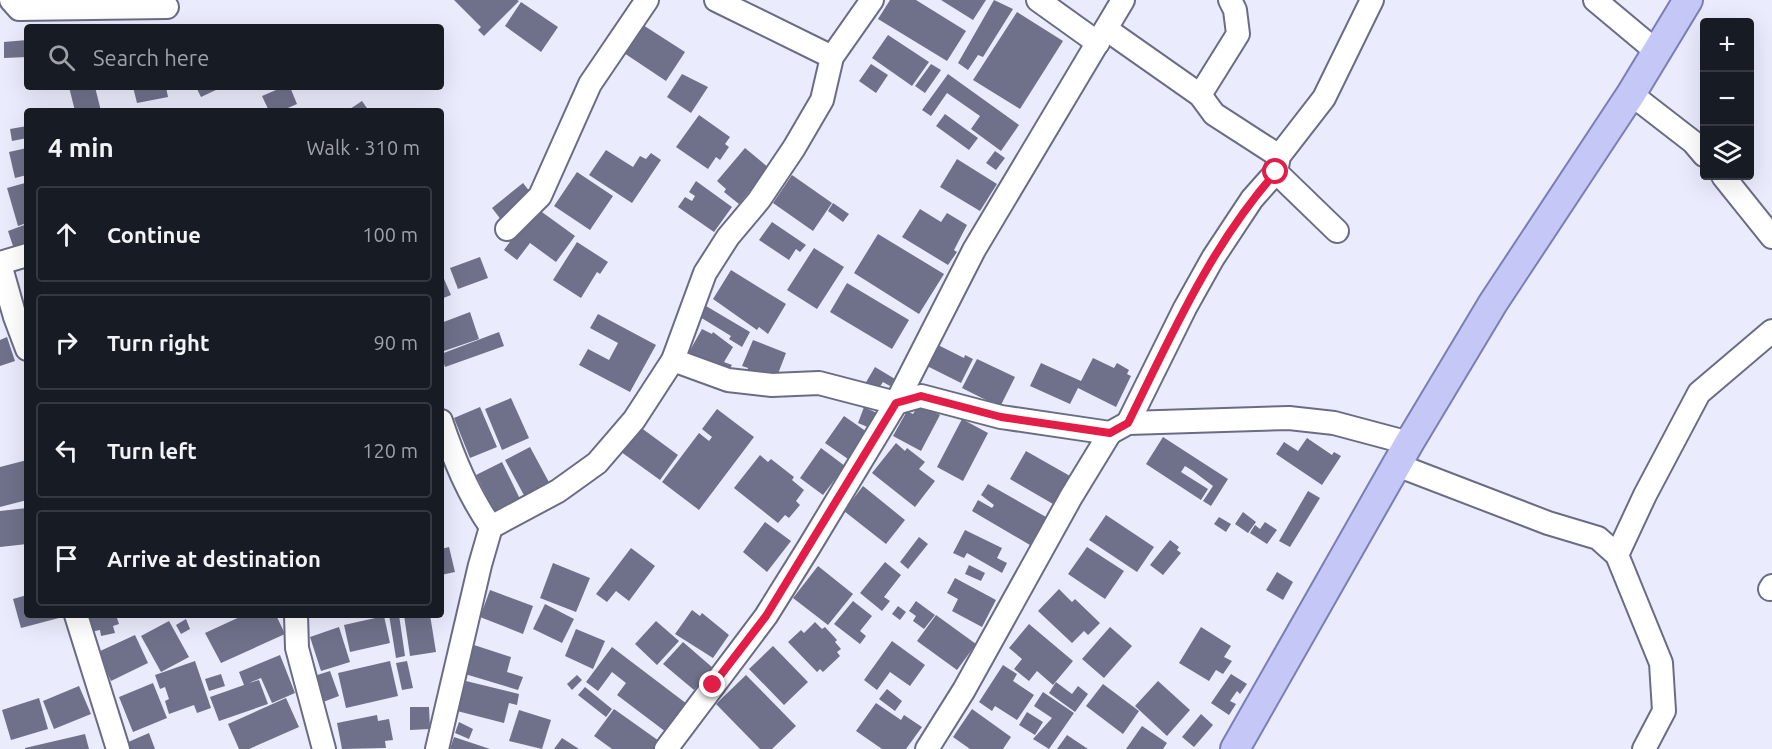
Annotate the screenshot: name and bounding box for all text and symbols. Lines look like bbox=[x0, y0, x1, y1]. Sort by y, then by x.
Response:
map controls bbox=[1700, 18, 1754, 180]
button: + bbox=[1700, 18, 1754, 72]
search box bbox=[24, 24, 444, 90]
icon: search bbox=[45, 41, 78, 74]
text: Search here bbox=[93, 45, 209, 70]
button: − bbox=[1700, 72, 1754, 126]
button: layers bbox=[1700, 126, 1754, 180]
text: 4 min bbox=[48, 133, 114, 162]
text: Walk · 310 m bbox=[307, 136, 420, 159]
route start bbox=[1262, 158, 1288, 184]
icon: ahead bbox=[50, 218, 83, 251]
text: Continue bbox=[107, 222, 201, 247]
text: 100 m bbox=[362, 223, 418, 246]
icon: right bbox=[50, 326, 83, 359]
text: Turn right bbox=[107, 330, 209, 355]
text: 90 m bbox=[374, 331, 418, 354]
icon: left bbox=[50, 434, 83, 467]
text: Turn left bbox=[107, 438, 197, 463]
text: 120 m bbox=[362, 439, 418, 462]
icon: arrive bbox=[50, 542, 83, 575]
text: Arrive at destination bbox=[107, 546, 321, 571]
route end bbox=[699, 671, 725, 697]

